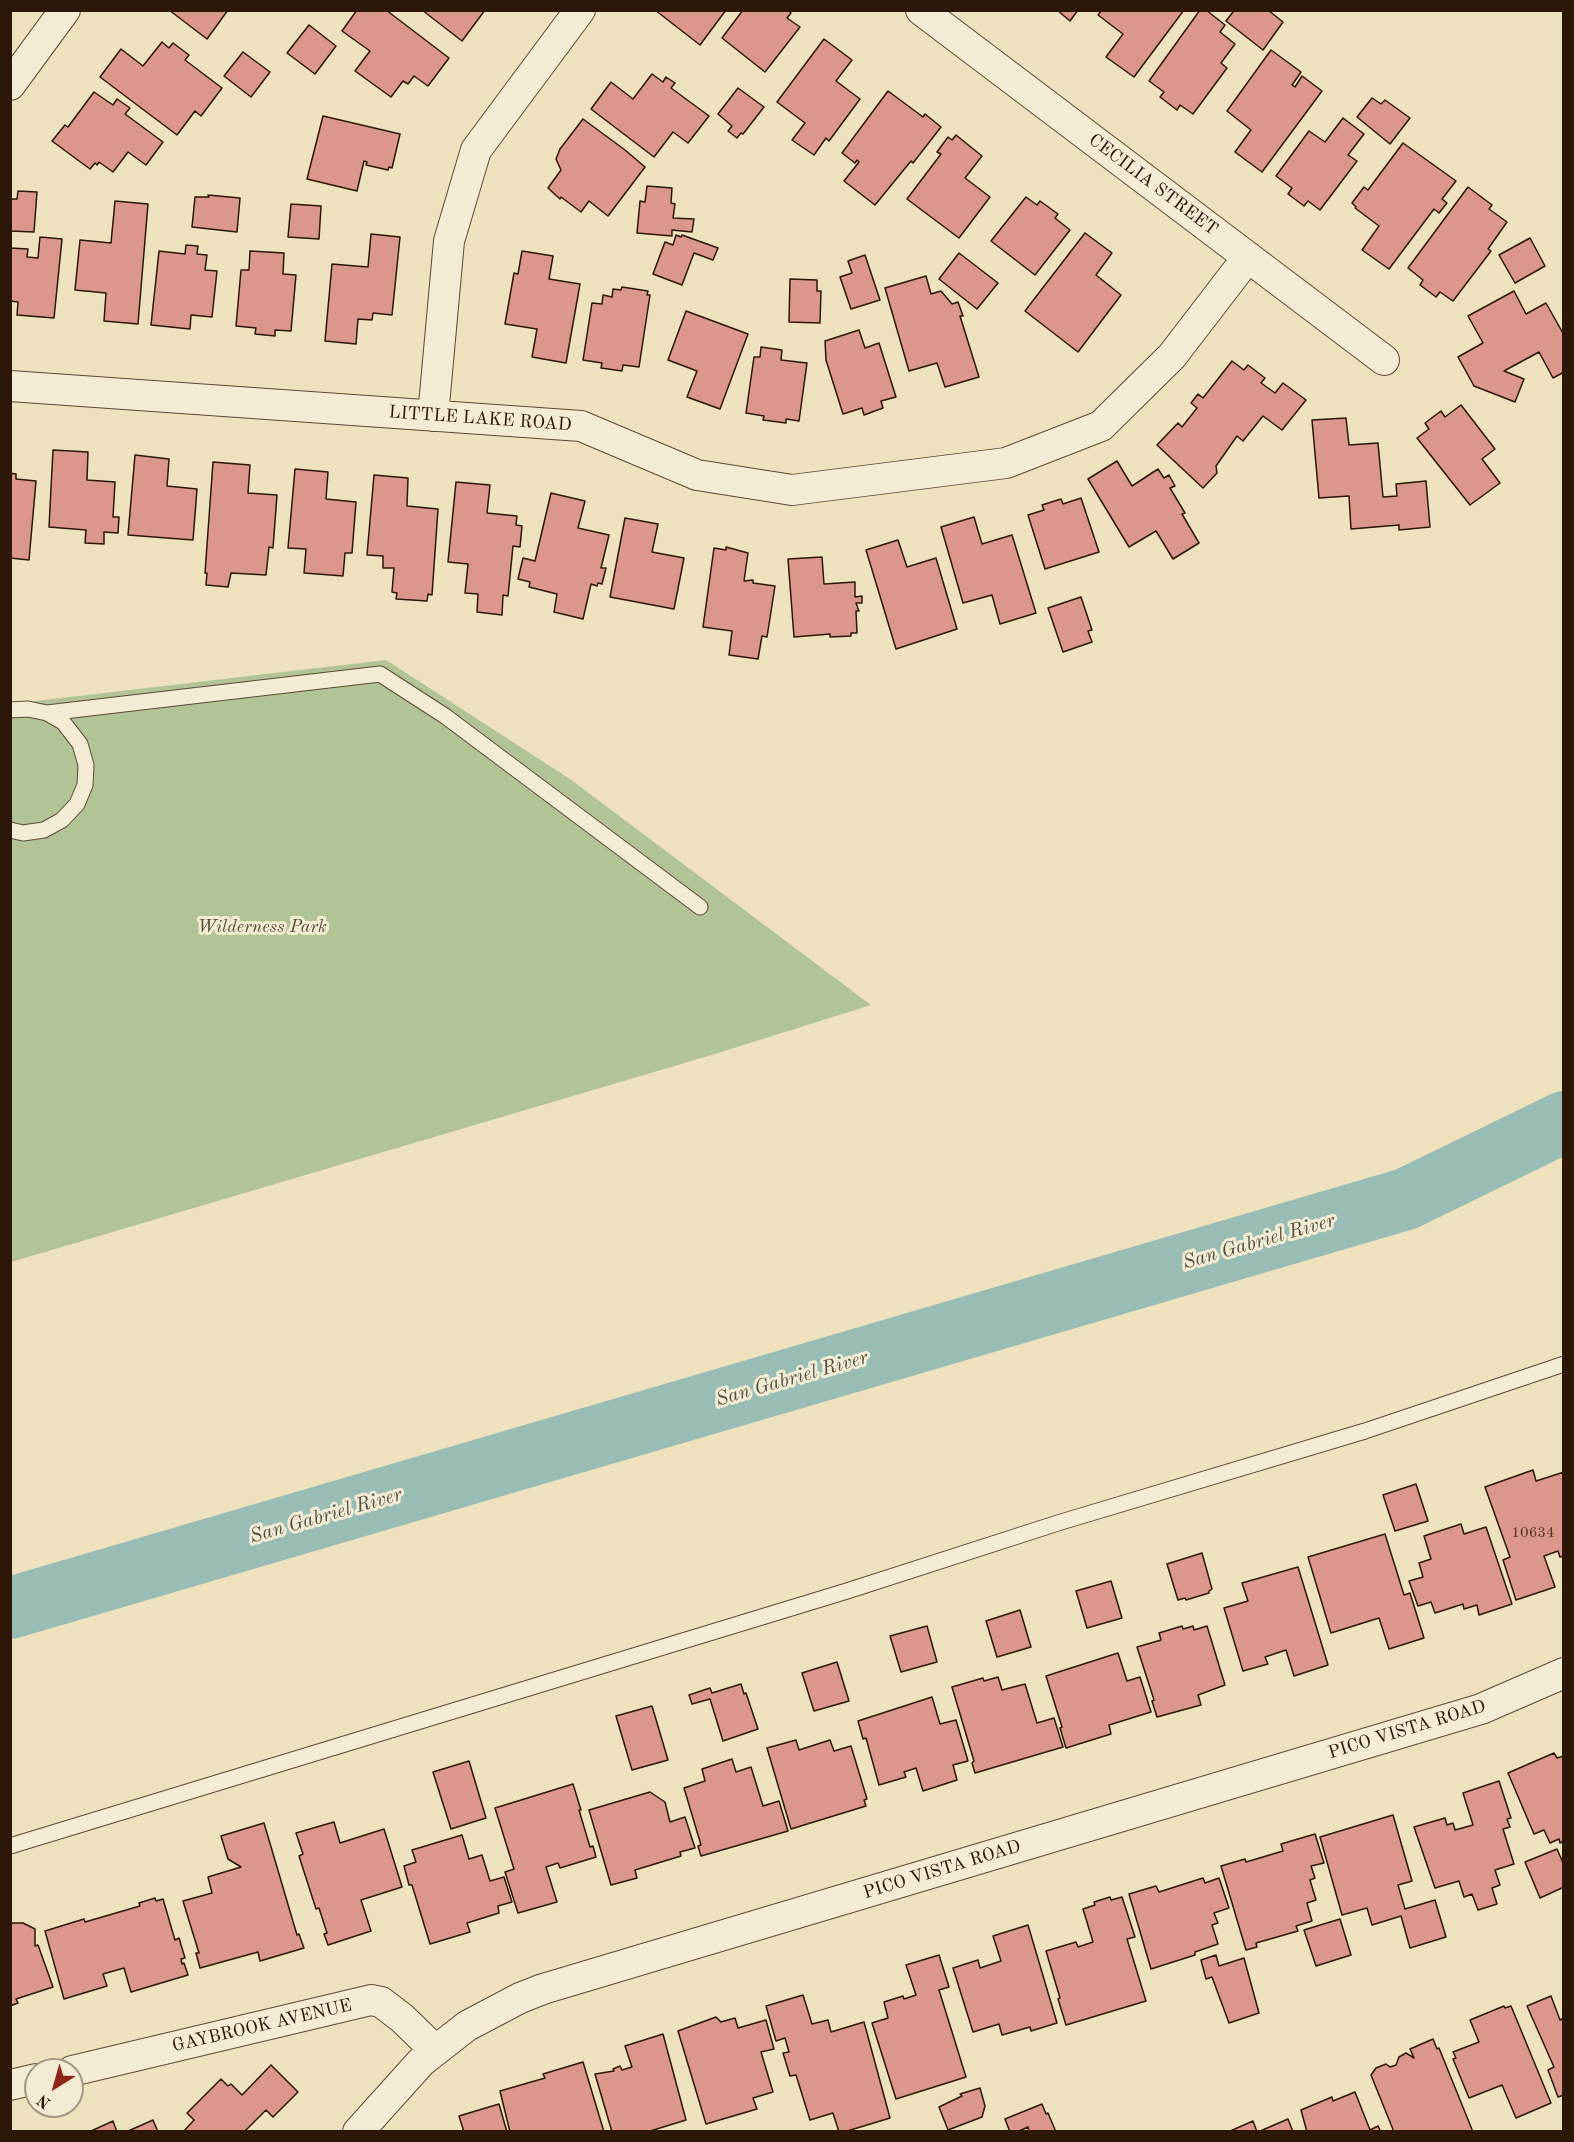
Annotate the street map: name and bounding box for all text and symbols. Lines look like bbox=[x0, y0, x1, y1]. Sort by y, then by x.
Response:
street label: CECILIA STREET bbox=[1084, 129, 1222, 241]
street label: LITTLE LAKE ROAD bbox=[388, 402, 572, 436]
park label: Wilderness Park bbox=[197, 916, 327, 938]
water label: San Gabriel River bbox=[1180, 1209, 1338, 1275]
water label: San Gabriel River bbox=[713, 1346, 871, 1412]
water label: San Gabriel River bbox=[247, 1483, 405, 1549]
house number: 10634 bbox=[1511, 1524, 1555, 1542]
street label: PICO VISTA ROAD bbox=[1326, 1696, 1488, 1764]
street label: PICO VISTA ROAD bbox=[861, 1836, 1023, 1904]
street label: GAYBROOK AVENUE bbox=[170, 1995, 354, 2057]
north arrow bbox=[24, 2058, 84, 2118]
text: N bbox=[35, 2091, 54, 2111]

